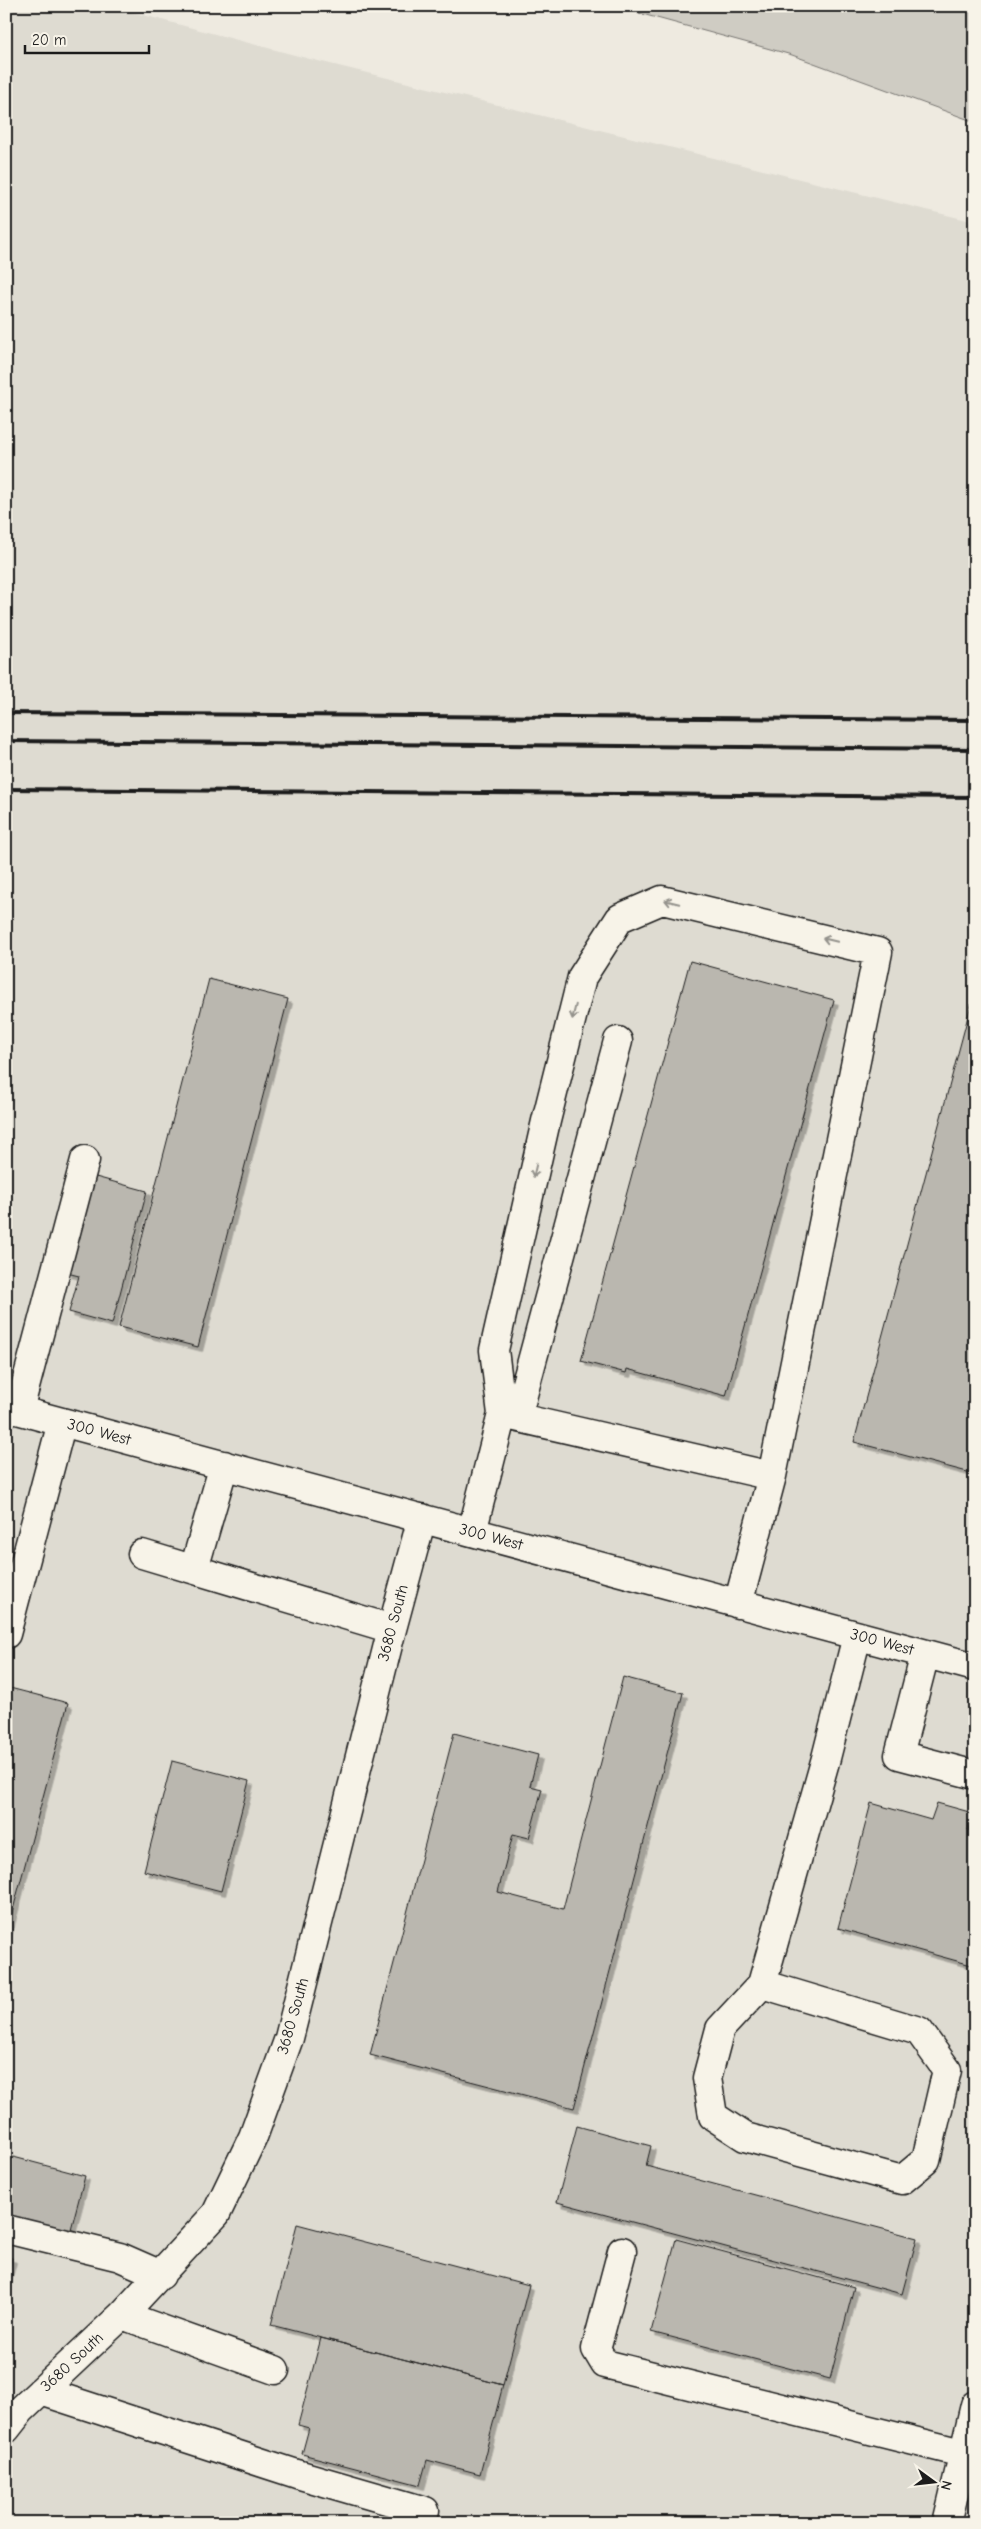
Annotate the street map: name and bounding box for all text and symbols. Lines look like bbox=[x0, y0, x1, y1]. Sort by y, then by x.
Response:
scale bar bbox=[25, 22, 149, 54]
text: 20 m bbox=[32, 31, 66, 49]
one-way arrow bbox=[665, 897, 681, 906]
one-way arrow bbox=[823, 935, 839, 945]
one-way arrow bbox=[568, 1004, 578, 1020]
one-way arrow bbox=[530, 1162, 539, 1178]
street label: 300 West bbox=[65, 1415, 133, 1449]
street label: 300 West bbox=[457, 1520, 525, 1554]
street label: 3680 South bbox=[374, 1583, 412, 1663]
street label: 300 West bbox=[848, 1625, 916, 1659]
street label: 3680 South bbox=[273, 1976, 313, 2056]
street label: 3680 South bbox=[37, 2329, 107, 2395]
north arrow bbox=[908, 2456, 958, 2506]
text: N bbox=[937, 2479, 955, 2492]

